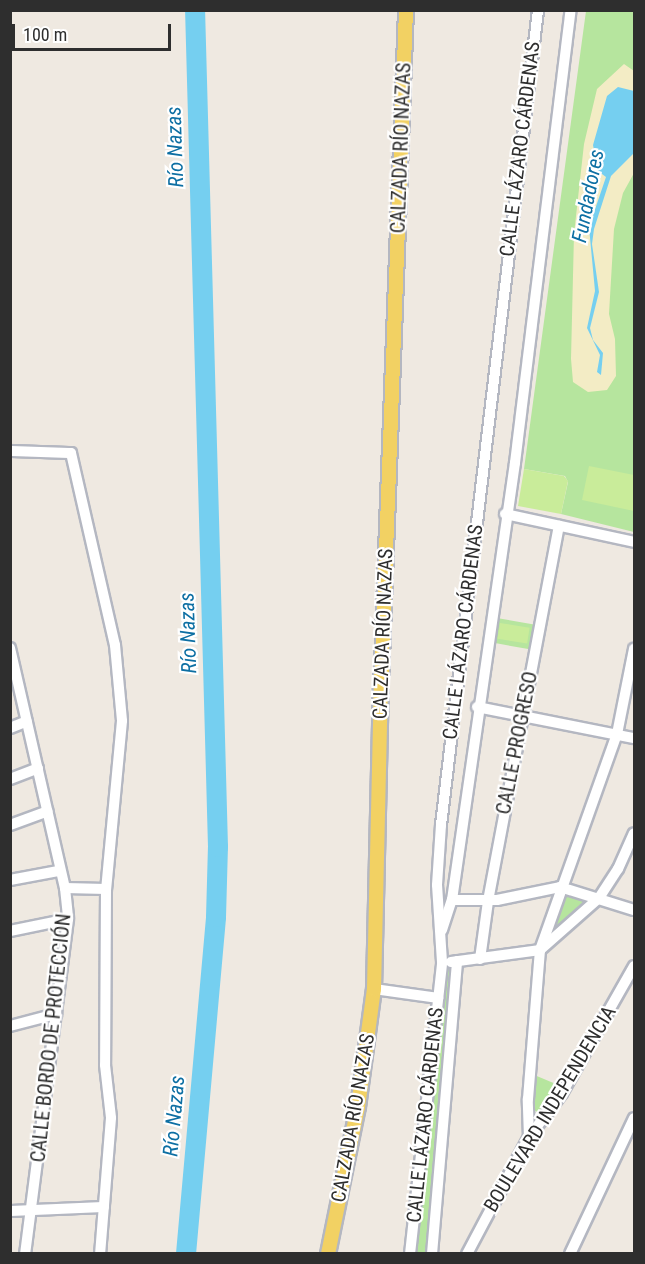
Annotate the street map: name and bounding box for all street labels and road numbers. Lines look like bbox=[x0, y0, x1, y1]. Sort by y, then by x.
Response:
street label: CALLE LÁZARO CÁRDENAS bbox=[495, 40, 545, 258]
street label: CALZADA RÍO NAZAS bbox=[386, 62, 416, 234]
street label: CALLE LÁZARO CÁRDENAS bbox=[438, 523, 488, 741]
street label: CALZADA RÍO NAZAS bbox=[368, 548, 398, 720]
street label: CALLE PROGRESO bbox=[491, 670, 543, 816]
street label: CALLE BORDO DE PROTECCIÓN bbox=[26, 913, 76, 1163]
street label: BOULEVARD INDEPENDENCIA bbox=[479, 1002, 621, 1216]
street label: CALLE LÁZARO CÁRDENAS bbox=[402, 1006, 448, 1224]
street label: CALZADA RÍO NAZAS bbox=[326, 1032, 380, 1204]

